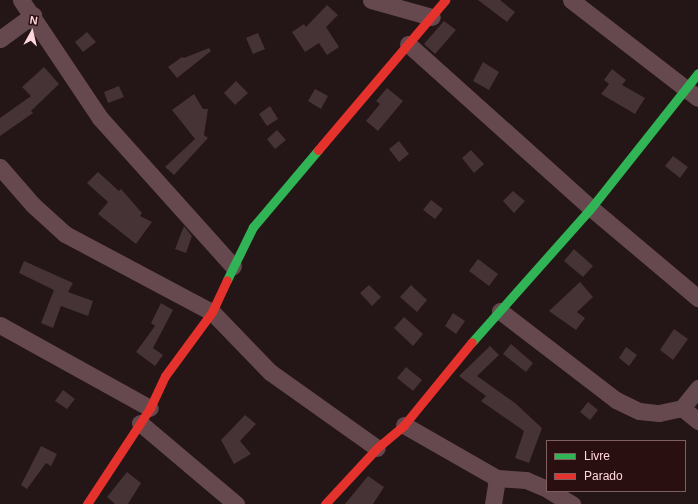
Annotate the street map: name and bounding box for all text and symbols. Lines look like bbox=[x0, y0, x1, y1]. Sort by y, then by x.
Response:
north arrow bbox=[12, 12, 52, 52]
text: N bbox=[29, 14, 38, 27]
legend bbox=[546, 440, 686, 492]
text: Livre bbox=[584, 449, 610, 463]
text: Parado bbox=[584, 469, 623, 483]

